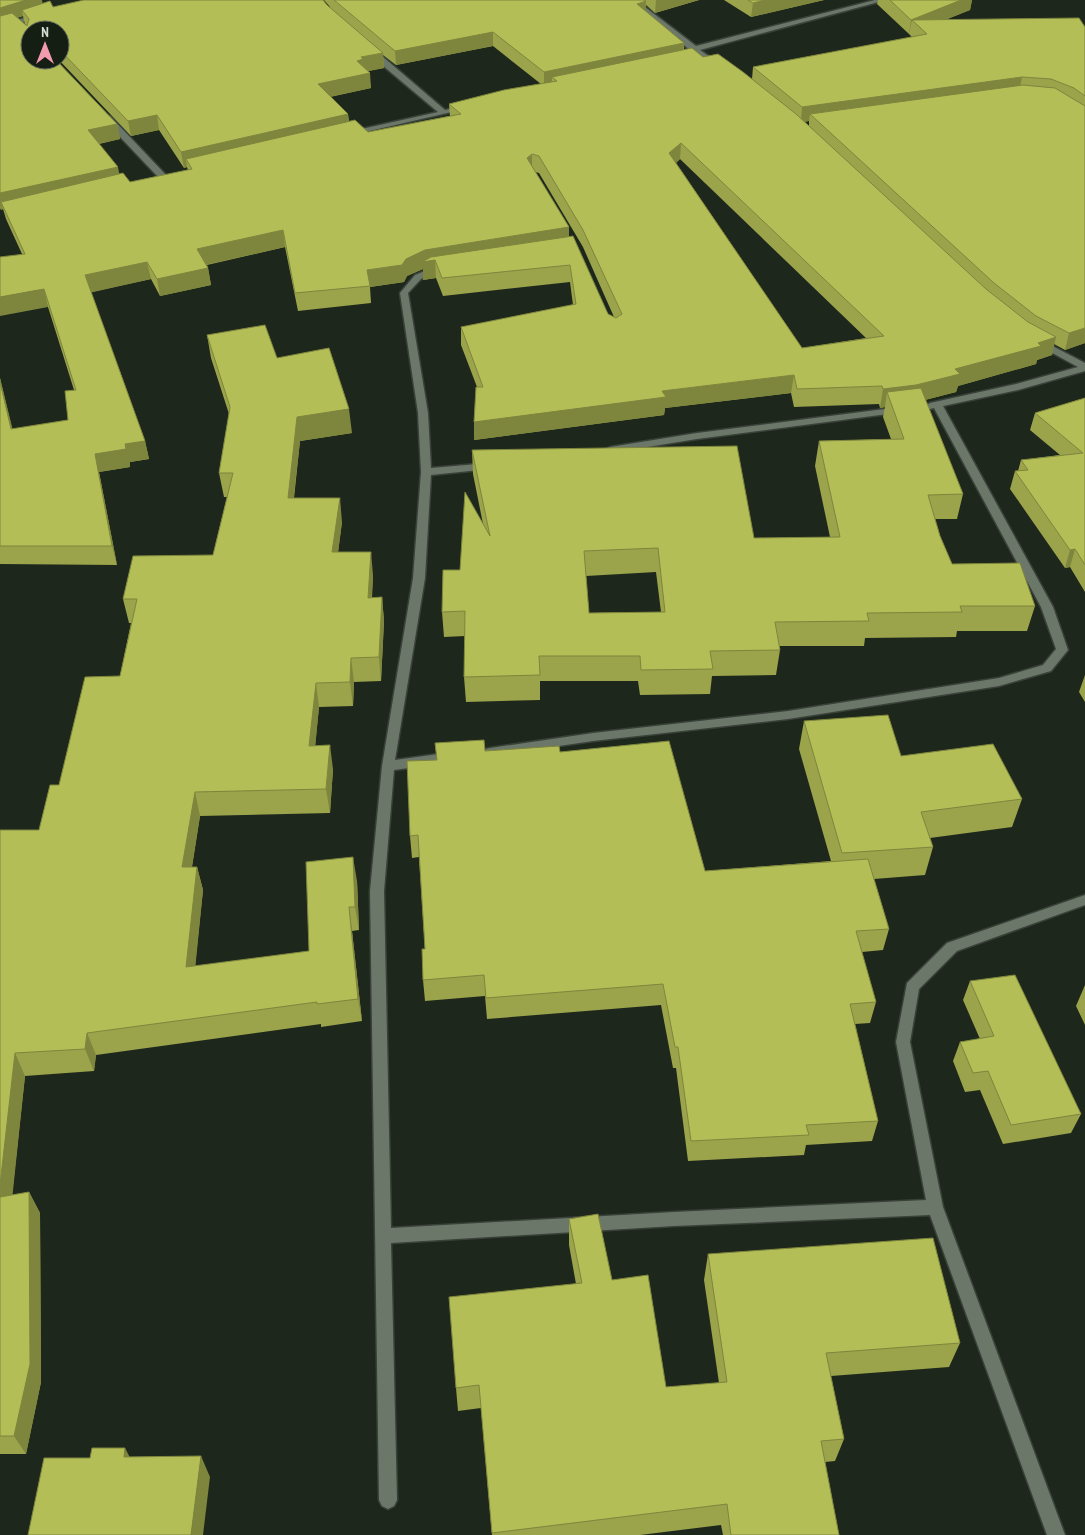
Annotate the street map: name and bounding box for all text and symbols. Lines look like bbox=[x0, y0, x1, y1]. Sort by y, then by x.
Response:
north arrow bbox=[20, 20, 70, 70]
text: N bbox=[41, 23, 49, 41]

